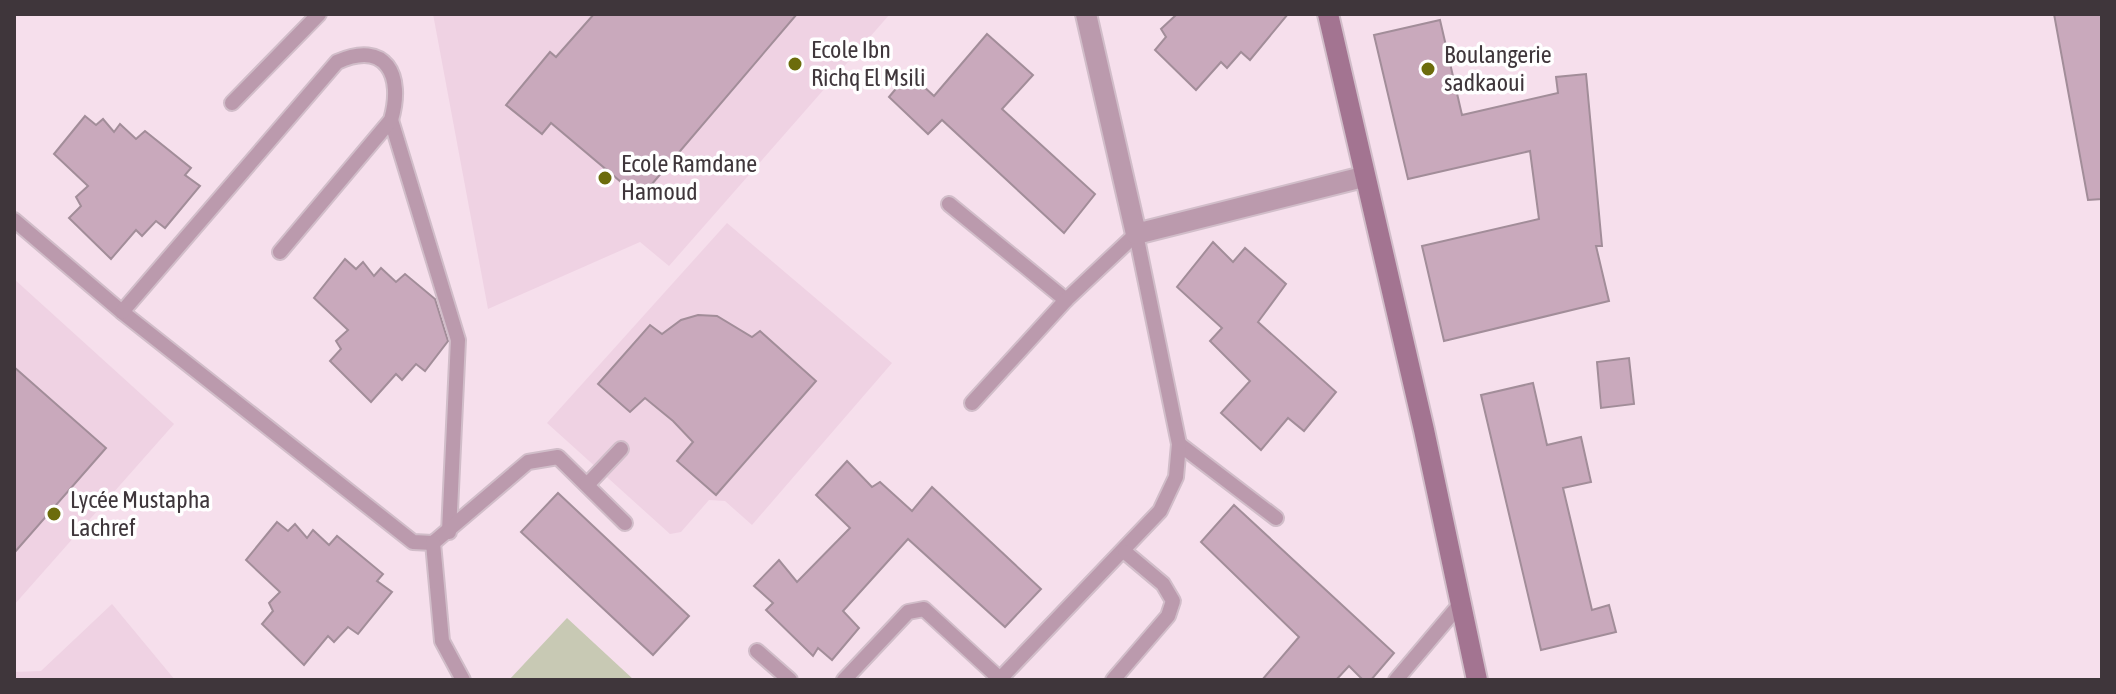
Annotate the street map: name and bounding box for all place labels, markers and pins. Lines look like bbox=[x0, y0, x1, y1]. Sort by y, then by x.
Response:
place label: Ecole Ibn Richq El Msili bbox=[811, 36, 926, 91]
place label: Boulangerie sadkaoui bbox=[1444, 41, 1552, 96]
marker: Ecole Ibn Richq El Msili bbox=[786, 55, 804, 73]
marker: Boulangerie sadkaoui bbox=[1419, 60, 1437, 78]
place label: Ecole Ramdane Hamoud bbox=[621, 150, 757, 205]
marker: Ecole Ramdane Hamoud bbox=[596, 169, 614, 187]
place label: Lycée Mustapha Lachref bbox=[70, 486, 210, 541]
marker: Lycée Mustapha Lachref bbox=[45, 505, 63, 523]

